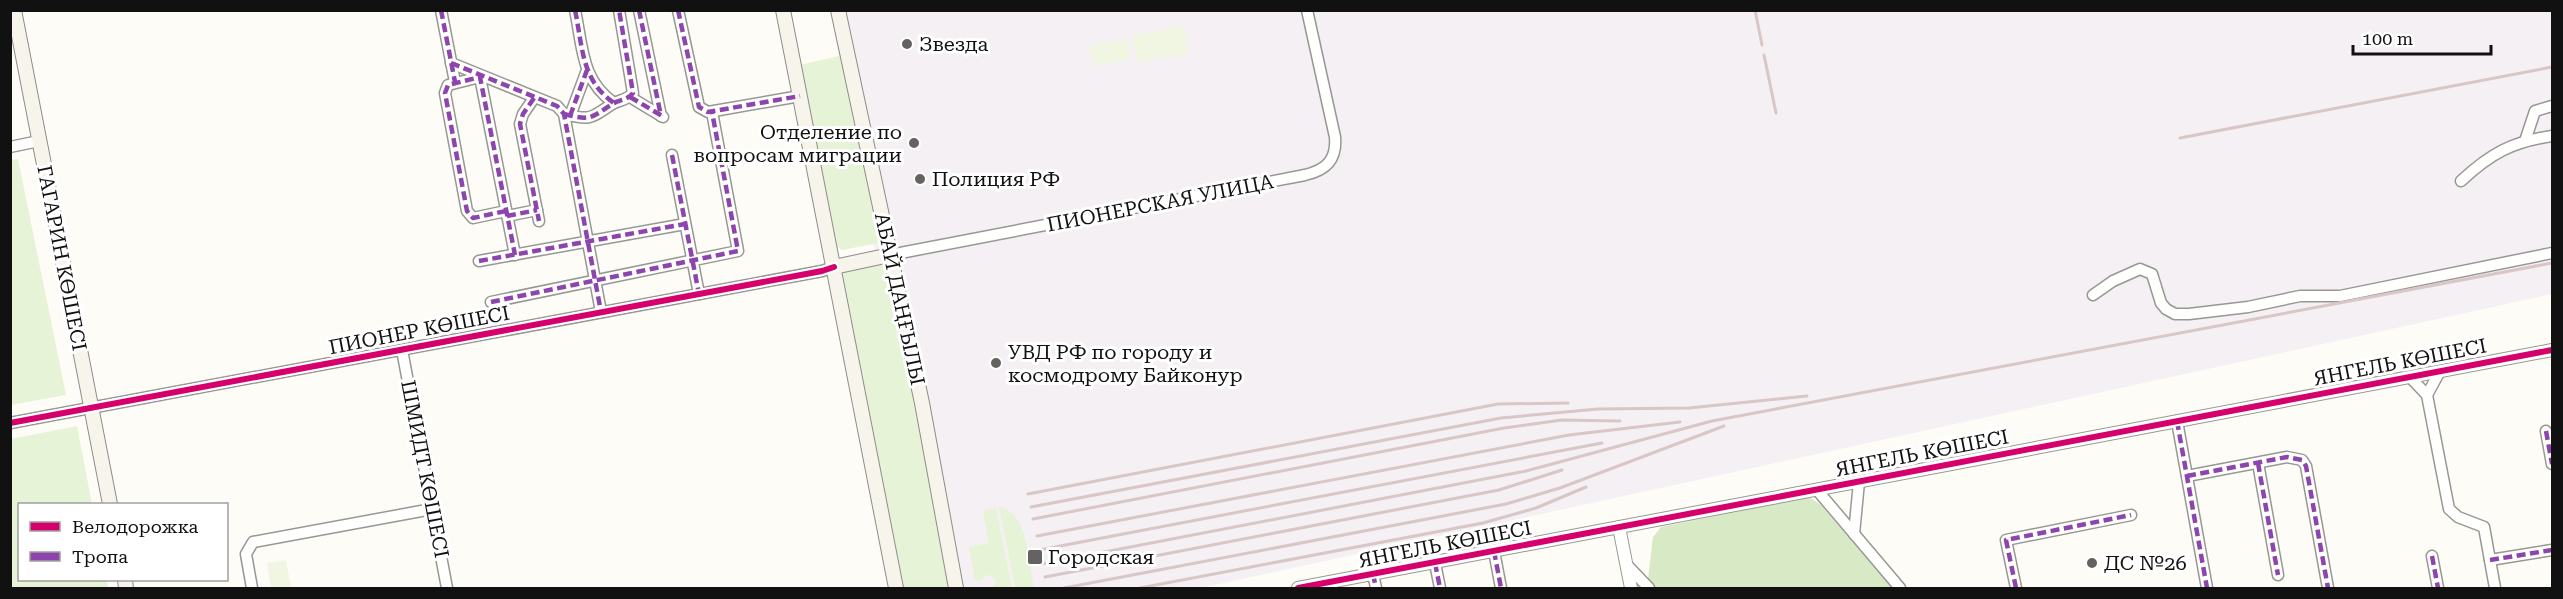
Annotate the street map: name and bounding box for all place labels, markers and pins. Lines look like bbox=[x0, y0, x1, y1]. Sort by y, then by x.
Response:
place label: Звезда bbox=[919, 32, 989, 56]
marker: Звезда bbox=[900, 37, 914, 51]
place label: Отделение по вопросам миграции bbox=[694, 120, 902, 167]
marker: Отделение по вопросам миграции bbox=[907, 136, 921, 150]
place label: Полиция РФ bbox=[932, 167, 1060, 191]
marker: Полиция РФ bbox=[913, 172, 927, 186]
place label: УВД РФ по городу и космодрому Байконур bbox=[1008, 340, 1243, 387]
marker: УВД РФ по городу и космодрому Байконур bbox=[989, 356, 1003, 370]
place label: Городская bbox=[1048, 545, 1154, 569]
marker: Городская bbox=[1026, 548, 1044, 566]
place label: ДС №26 bbox=[2104, 551, 2187, 575]
marker: ДС №26 bbox=[2085, 556, 2099, 570]

